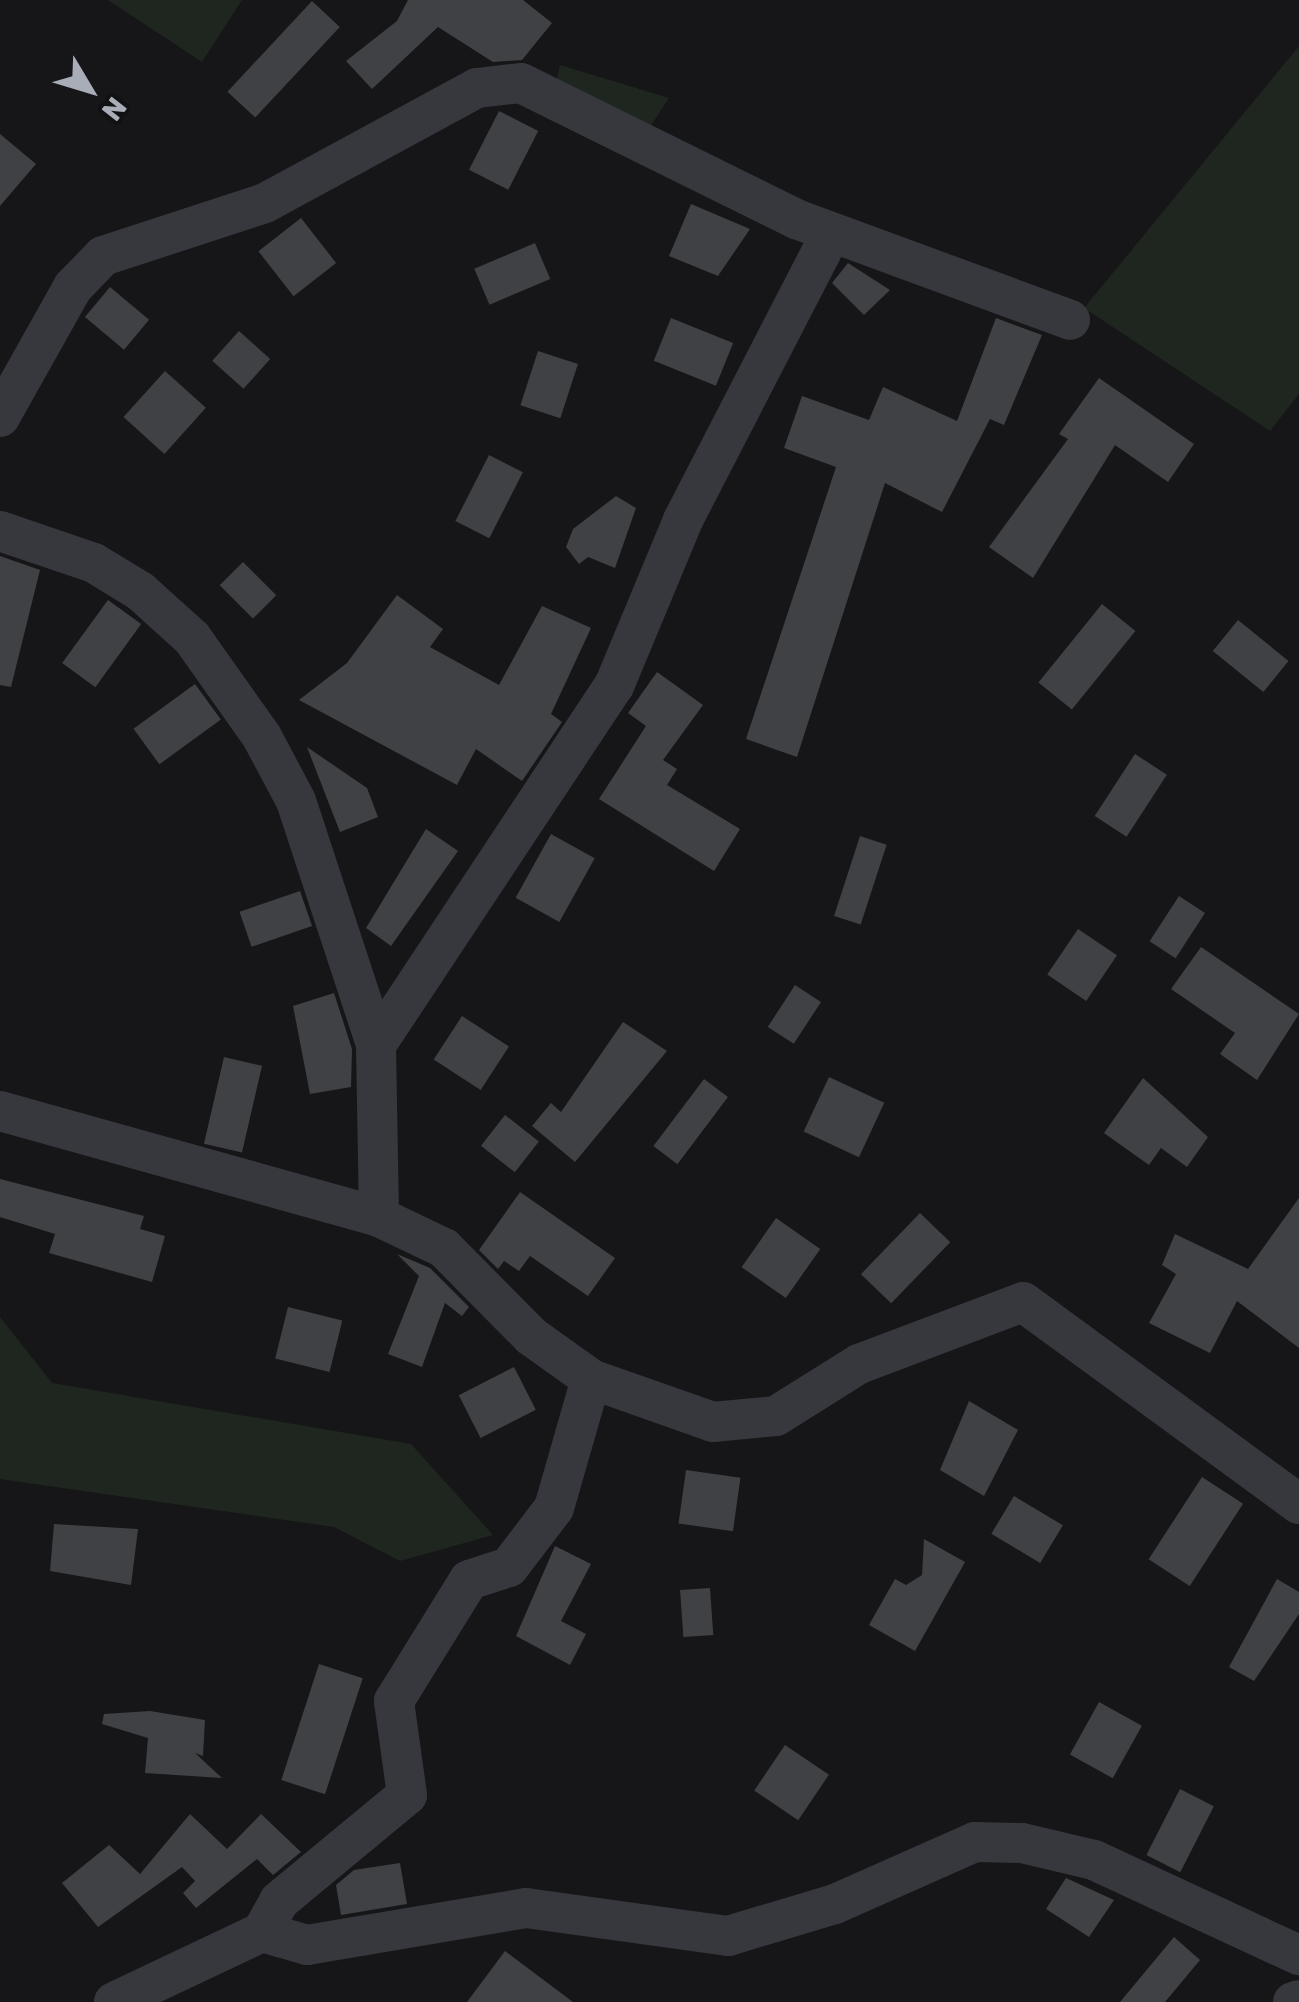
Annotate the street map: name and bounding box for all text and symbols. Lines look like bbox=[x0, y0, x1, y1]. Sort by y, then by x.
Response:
north arrow bbox=[40, 40, 140, 140]
text: N bbox=[95, 91, 133, 127]

